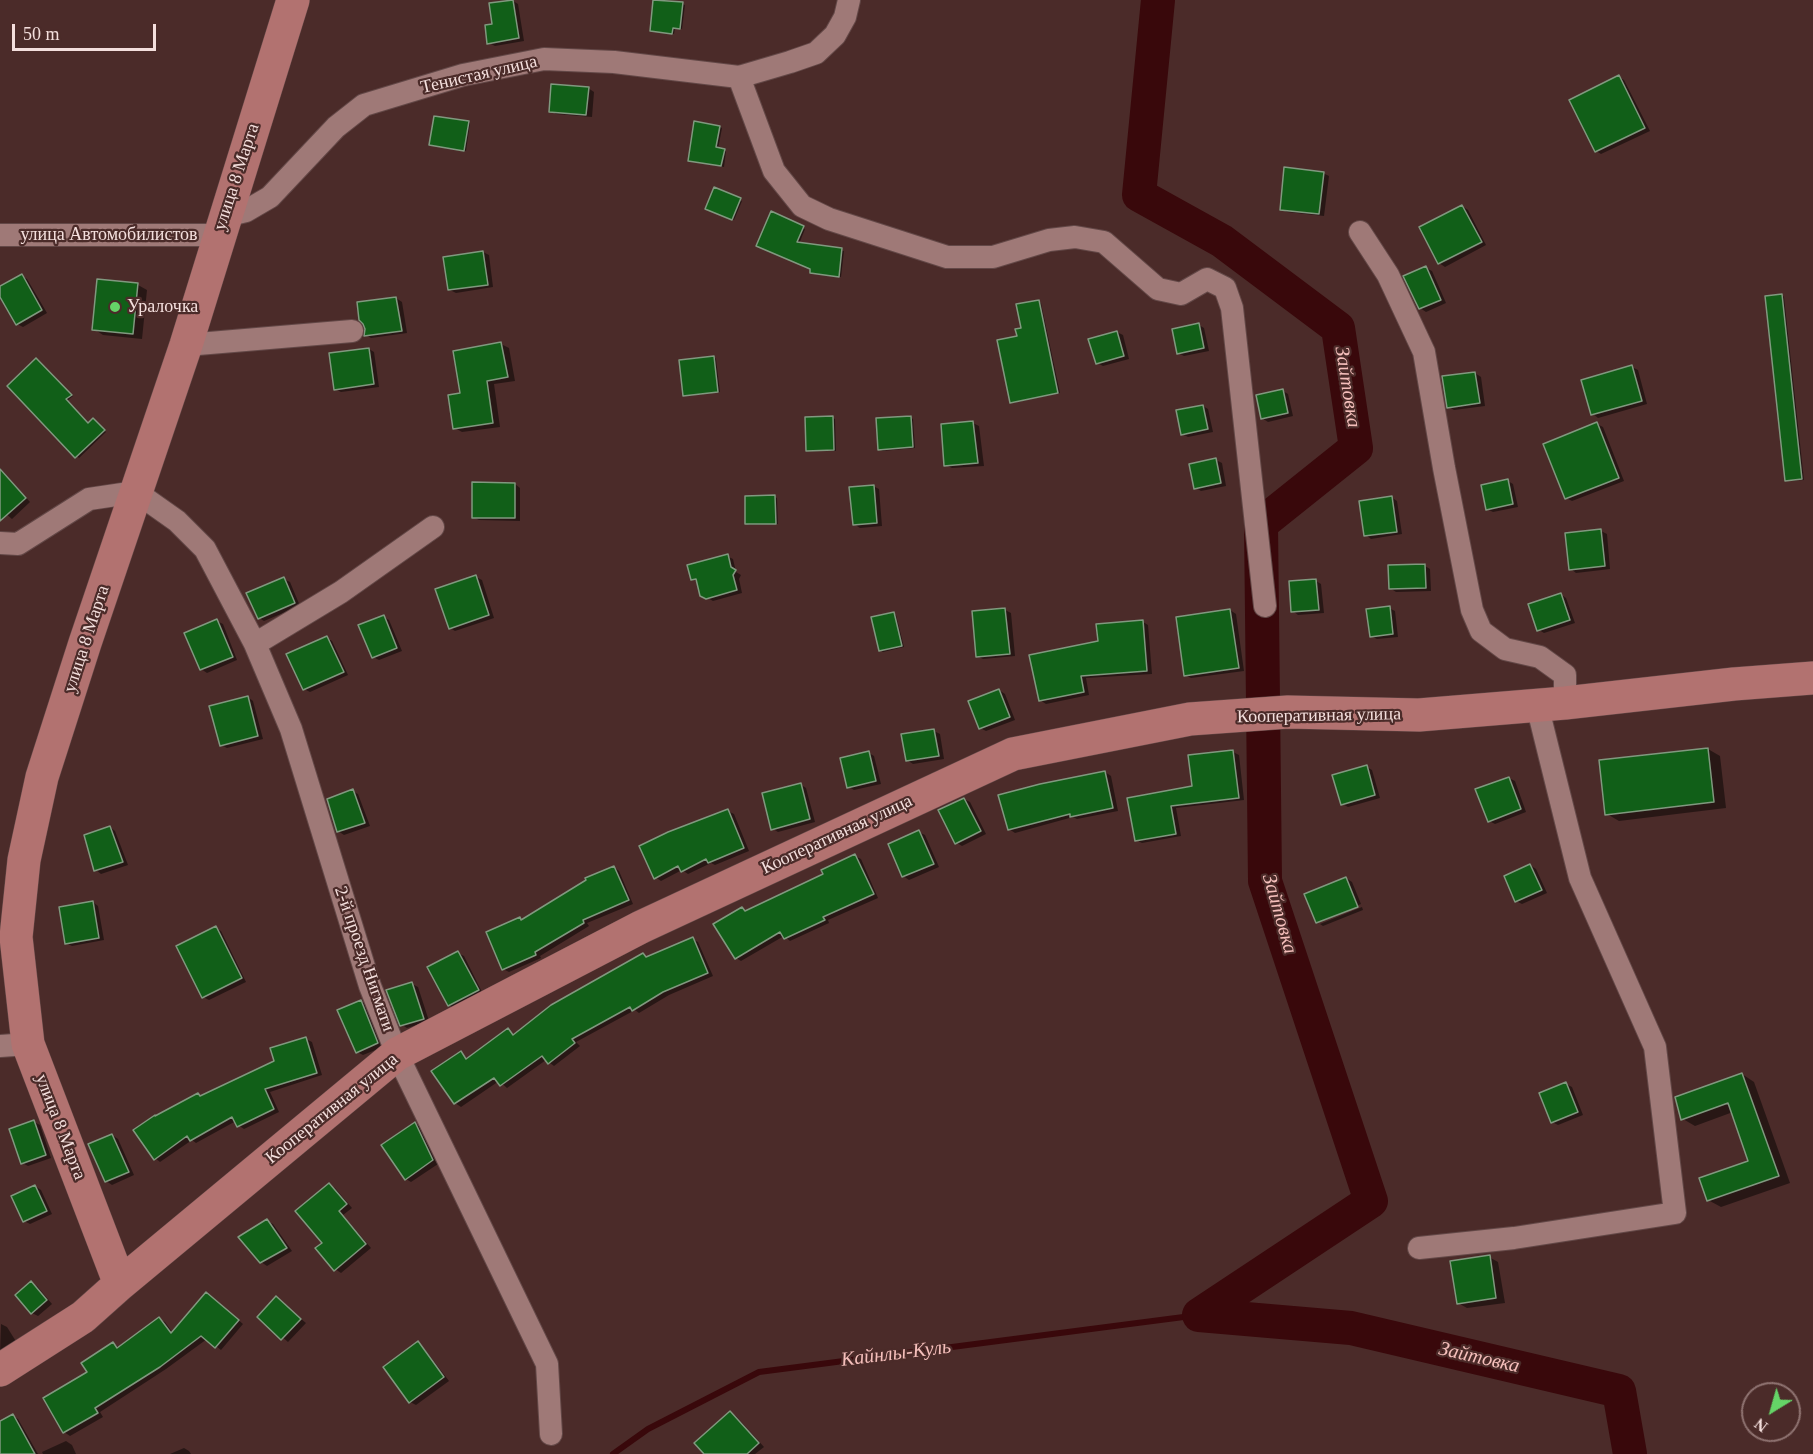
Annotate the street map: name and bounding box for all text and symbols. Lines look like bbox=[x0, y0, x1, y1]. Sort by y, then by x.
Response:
scale bar bbox=[15, 12, 159, 50]
text: 50 m bbox=[23, 24, 60, 44]
street label: Тенистая улица bbox=[419, 51, 539, 99]
street label: улица 8 Марта bbox=[210, 121, 264, 233]
street label: улица Автомобилистов bbox=[20, 224, 198, 246]
place label: Уралочка bbox=[127, 296, 198, 318]
marker: Уралочка bbox=[108, 300, 122, 314]
water label: Зайтовка bbox=[1329, 345, 1365, 429]
street label: улица 8 Марта bbox=[60, 583, 114, 695]
street label: Кооперативная улица bbox=[1237, 704, 1401, 728]
street label: Кооперативная улица bbox=[758, 791, 916, 879]
water label: Зайтовка bbox=[1256, 871, 1302, 957]
street label: 2-й проезд Нигмати bbox=[329, 884, 399, 1034]
street label: Кооперативная улица bbox=[261, 1049, 403, 1169]
street label: улица 8 Марта bbox=[30, 1071, 90, 1183]
water label: Кайнлы-Куль bbox=[840, 1335, 952, 1373]
water label: Зайтовка bbox=[1436, 1337, 1522, 1379]
north arrow bbox=[1741, 1382, 1801, 1442]
text: N bbox=[1751, 1415, 1771, 1435]

